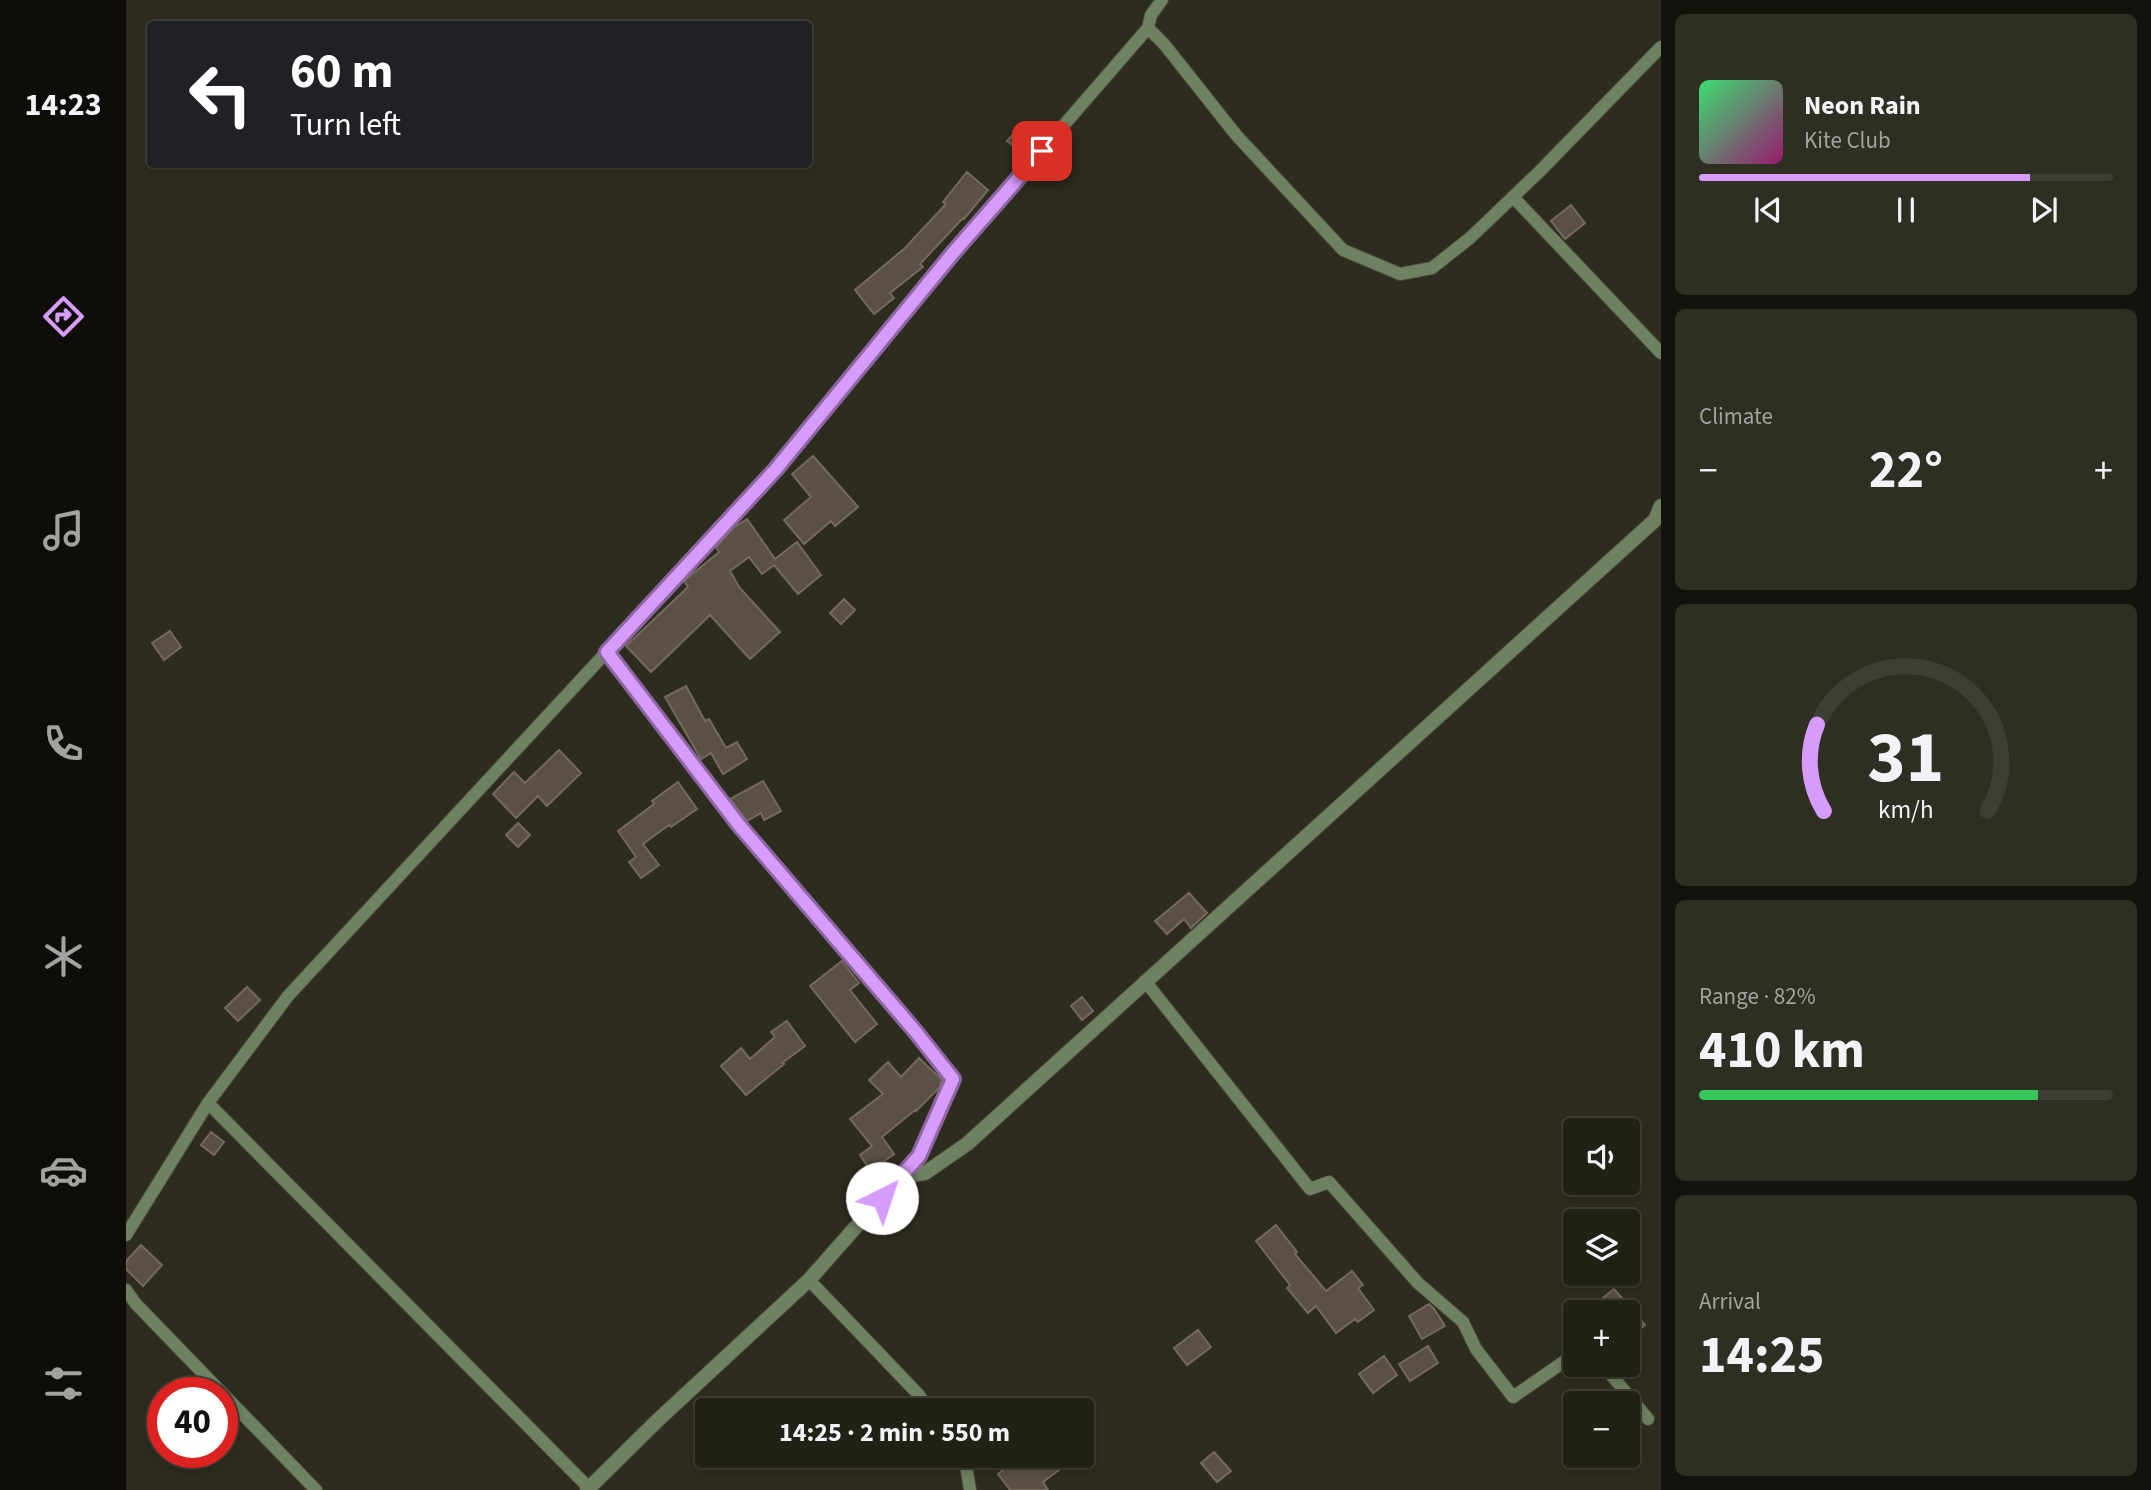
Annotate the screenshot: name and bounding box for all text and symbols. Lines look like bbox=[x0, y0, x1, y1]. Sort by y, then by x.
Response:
text: 60 m bbox=[290, 37, 394, 107]
icon: left bbox=[175, 49, 266, 140]
text: 14:23 bbox=[24, 82, 102, 128]
text: Neon Rain bbox=[1804, 87, 1921, 124]
text: Turn left bbox=[290, 102, 401, 148]
pin bbox=[1012, 121, 1072, 181]
text: Kite Club bbox=[1804, 124, 1891, 157]
icon: arrive bbox=[1023, 132, 1061, 170]
icon: previous bbox=[1749, 191, 1787, 229]
icon: pause bbox=[1887, 191, 1925, 229]
icon: next bbox=[2025, 191, 2063, 229]
icon: directions bbox=[39, 292, 88, 341]
text: Climate bbox=[1699, 400, 1773, 433]
text: 22° bbox=[1869, 434, 1943, 508]
text: − bbox=[1699, 444, 1718, 498]
text: + bbox=[2094, 444, 2113, 498]
icon: music bbox=[39, 506, 88, 555]
text: 31 bbox=[1868, 706, 1944, 810]
icon: phone bbox=[39, 719, 88, 768]
text: km/h bbox=[1878, 792, 1934, 828]
icon: climate bbox=[39, 932, 88, 981]
text: Range · 82% bbox=[1699, 980, 1816, 1013]
text: 410 km bbox=[1699, 1014, 1865, 1088]
map controls bbox=[1563, 1118, 1640, 1468]
button: sound bbox=[1563, 1118, 1640, 1195]
icon: car bbox=[39, 1146, 88, 1195]
position arrow bbox=[845, 1161, 919, 1235]
button: layers bbox=[1563, 1209, 1640, 1286]
text: Arrival bbox=[1699, 1285, 1761, 1318]
button: + bbox=[1563, 1300, 1640, 1377]
text: 14:25 bbox=[1699, 1319, 1824, 1393]
icon: filters bbox=[39, 1359, 88, 1408]
speed limit sign: 40 bbox=[147, 1377, 238, 1468]
button: − bbox=[1563, 1391, 1640, 1468]
text: 14:25 · 2 min · 550 m bbox=[779, 1414, 1010, 1451]

